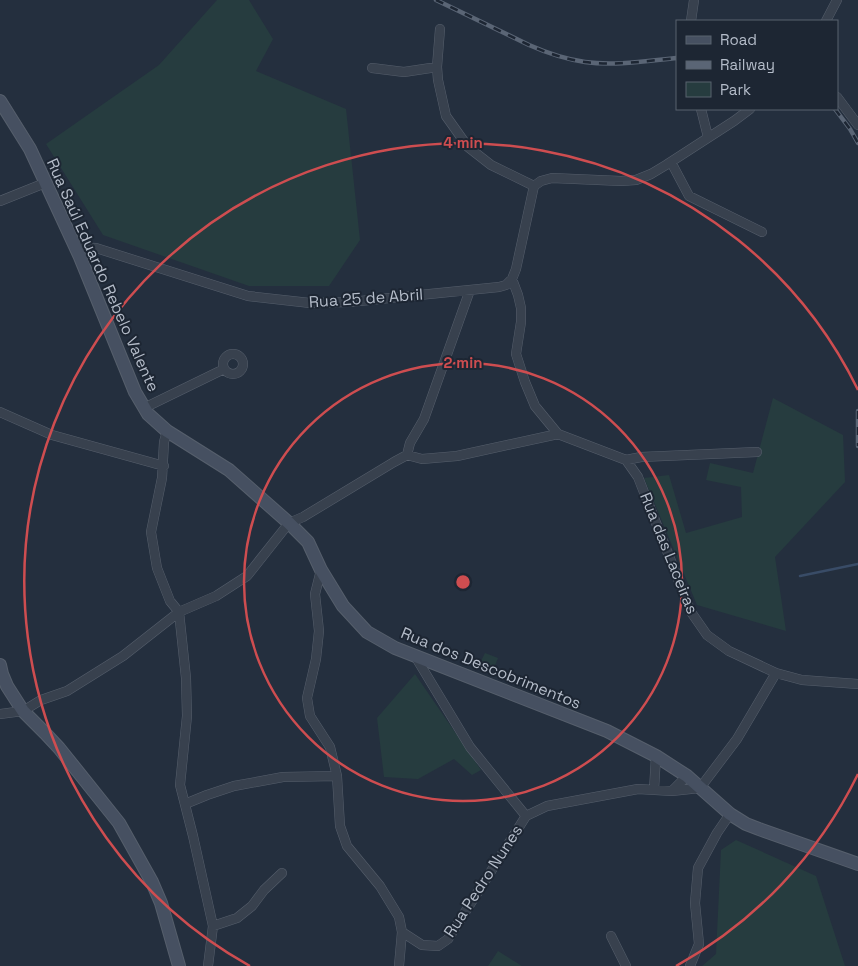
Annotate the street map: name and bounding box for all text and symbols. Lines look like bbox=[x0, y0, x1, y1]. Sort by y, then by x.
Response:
legend bbox=[676, 20, 838, 110]
text: Road bbox=[720, 30, 757, 49]
text: Railway bbox=[720, 55, 775, 74]
text: Park bbox=[720, 80, 751, 99]
text: 4 min bbox=[443, 133, 483, 152]
street label: Rua Saúl Eduardo Rebelo Valente bbox=[42, 155, 164, 395]
street label: Rua 25 de Abril bbox=[308, 284, 424, 312]
text: 2 min bbox=[444, 353, 482, 372]
street label: Rua das Laceiras bbox=[635, 489, 703, 617]
centre of rings bbox=[454, 573, 472, 591]
street label: Rua dos Descobrimentos bbox=[398, 622, 584, 714]
street label: Rua Pedro Nunes bbox=[439, 821, 527, 941]

